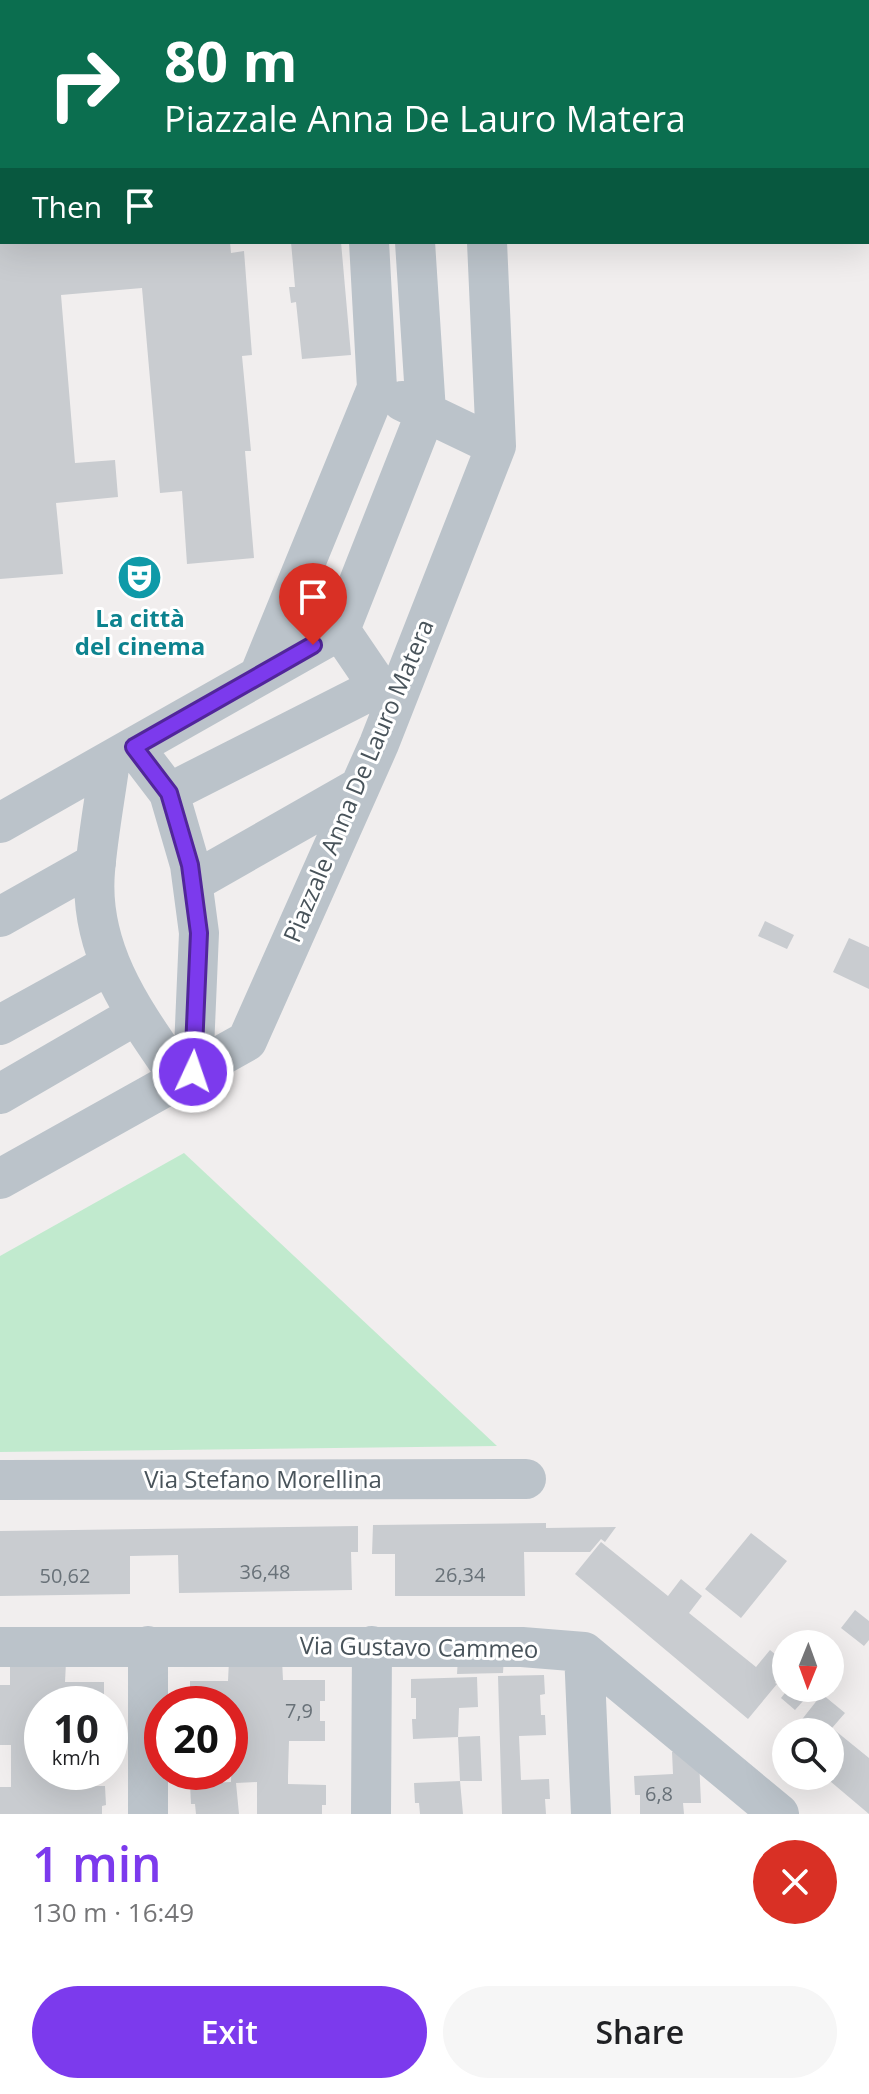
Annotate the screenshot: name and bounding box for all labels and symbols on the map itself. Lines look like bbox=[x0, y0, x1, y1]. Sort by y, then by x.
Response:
theatre icon: La città del cinema bbox=[116, 553, 164, 601]
pin bbox=[279, 563, 347, 645]
place label: La città del cinema bbox=[75, 601, 205, 662]
street label: Piazzale Anna De Lauro Matera bbox=[274, 614, 441, 947]
position arrow bbox=[151, 1030, 235, 1114]
street label: Via Stefano Morellina bbox=[144, 1462, 382, 1495]
house number: 36,48 bbox=[240, 1558, 290, 1585]
house number: 26,34 bbox=[435, 1561, 486, 1588]
house number: 50,62 bbox=[40, 1562, 90, 1589]
street label: Via Gustavo Cammeo bbox=[299, 1628, 539, 1665]
north arrow bbox=[772, 1630, 844, 1702]
speed limit sign: 20 bbox=[144, 1686, 248, 1790]
house number: 7,9 bbox=[285, 1697, 313, 1724]
house number: 6,8 bbox=[645, 1780, 673, 1807]

